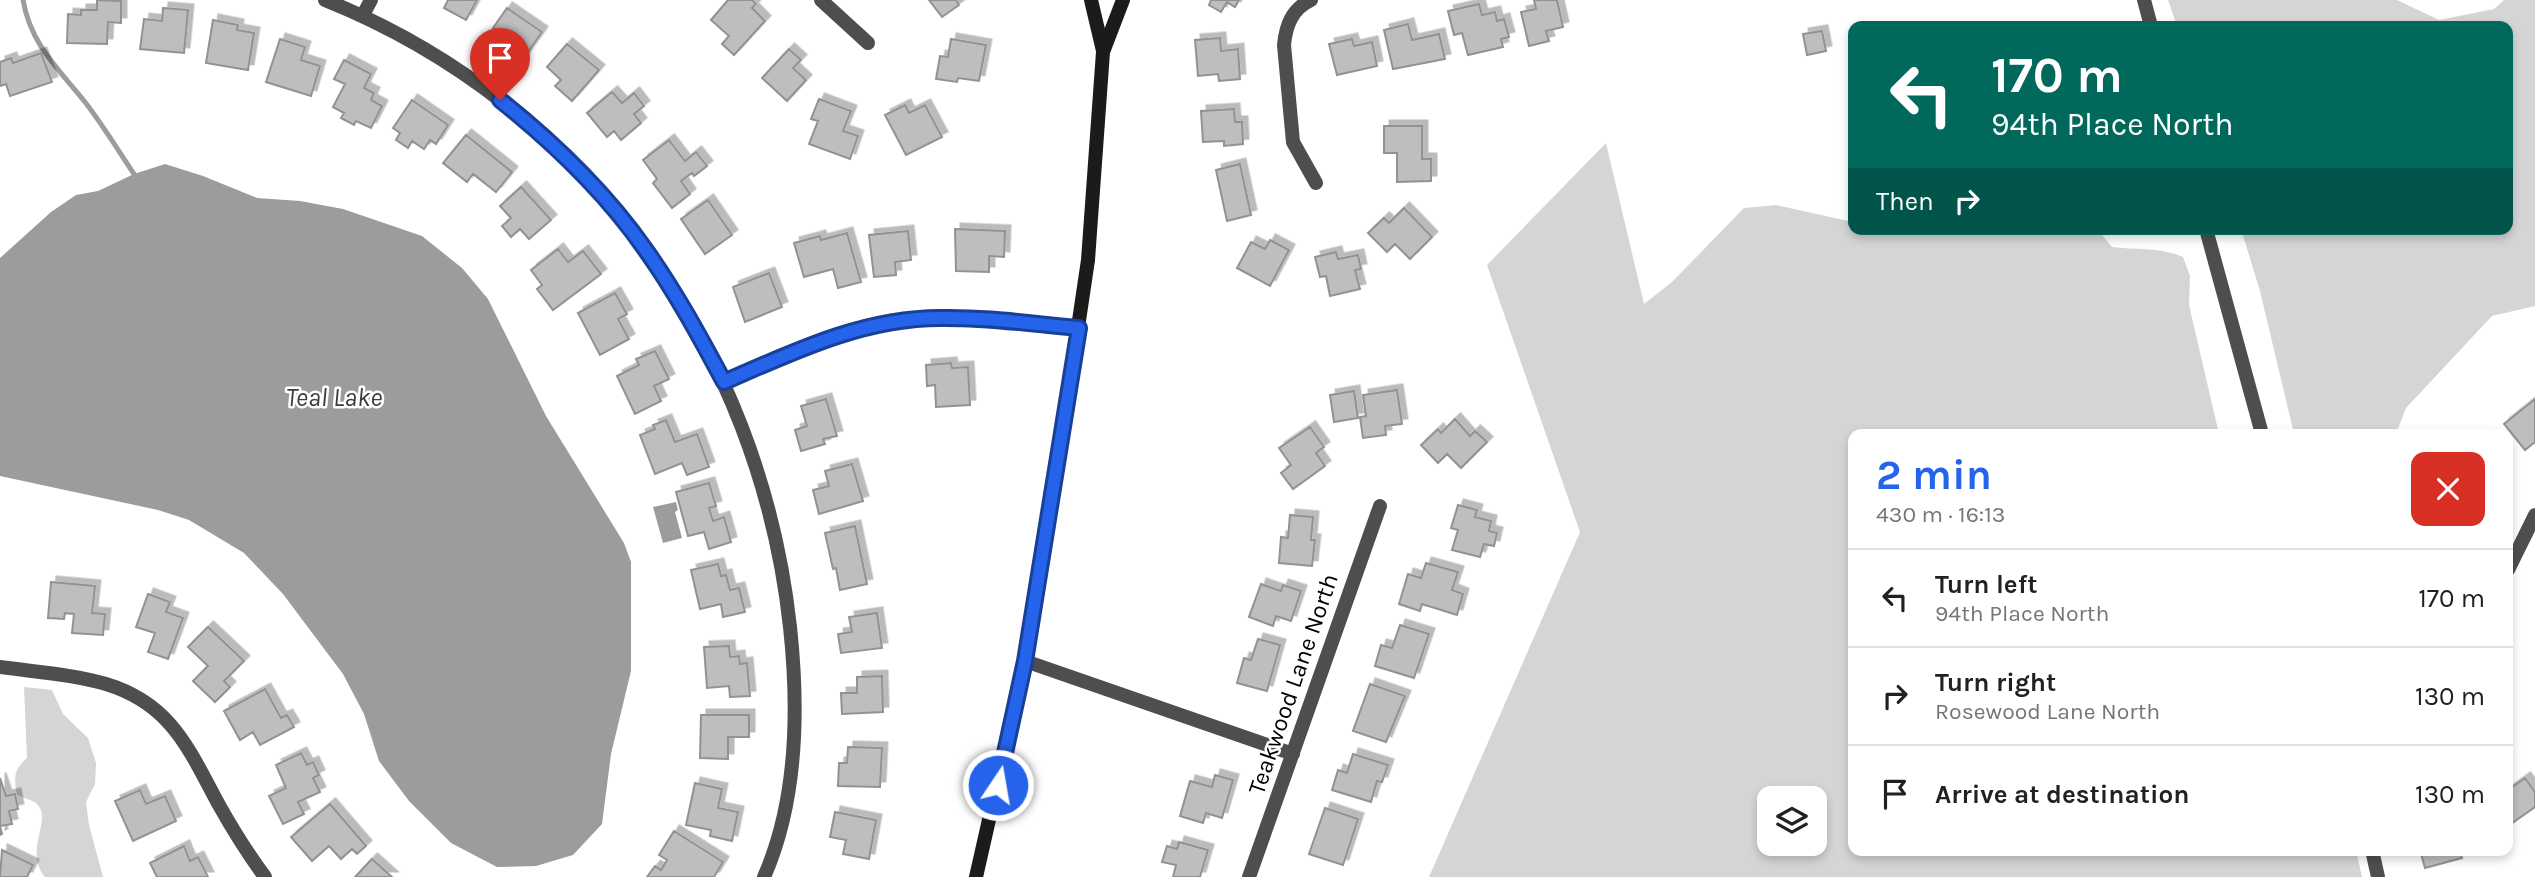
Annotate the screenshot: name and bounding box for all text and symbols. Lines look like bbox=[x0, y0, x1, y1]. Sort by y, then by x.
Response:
pin bbox=[470, 28, 530, 100]
icon: arrive bbox=[481, 39, 519, 77]
text: 170 m bbox=[1991, 47, 2123, 104]
icon: left bbox=[1876, 49, 1967, 140]
text: 94th Place North bbox=[1991, 106, 2234, 143]
icon: right bbox=[1948, 182, 1986, 220]
text: Then bbox=[1876, 186, 1934, 217]
water label: Teal Lake bbox=[286, 382, 382, 413]
text: 2 min bbox=[1876, 450, 1992, 500]
button: close bbox=[2411, 452, 2485, 526]
text: 430 m · 16:13 bbox=[1876, 501, 2005, 528]
text: Turn left bbox=[1935, 569, 2037, 600]
street label: Teakwood Lane North bbox=[1242, 570, 1344, 798]
icon: left bbox=[1876, 579, 1914, 617]
text: 170 m bbox=[2418, 583, 2485, 614]
text: 94th Place North bbox=[1935, 600, 2109, 627]
text: Turn right bbox=[1935, 667, 2056, 698]
icon: right bbox=[1876, 677, 1914, 715]
text: 130 m bbox=[2415, 681, 2485, 712]
text: Rosewood Lane North bbox=[1935, 698, 2160, 725]
position arrow bbox=[961, 748, 1035, 822]
icon: arrive bbox=[1876, 775, 1914, 813]
text: Arrive at destination bbox=[1935, 779, 2189, 810]
text: 130 m bbox=[2415, 779, 2485, 810]
map controls bbox=[1757, 786, 1827, 856]
button: layers bbox=[1757, 786, 1827, 856]

